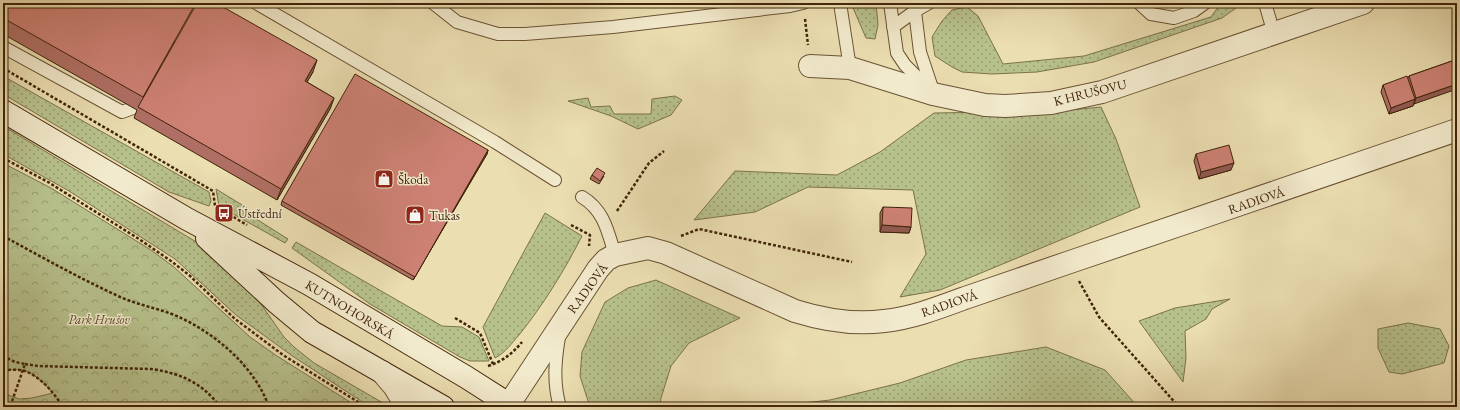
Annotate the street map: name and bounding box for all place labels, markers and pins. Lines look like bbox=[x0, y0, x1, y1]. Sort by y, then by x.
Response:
shop icon: Škoda bbox=[373, 168, 395, 190]
place label: Škoda bbox=[398, 171, 429, 188]
bus stop icon: Ústřední bbox=[213, 202, 235, 224]
shop icon: Tukas bbox=[404, 204, 426, 226]
place label: Ústřední bbox=[238, 205, 283, 222]
place label: Tukas bbox=[429, 207, 460, 224]

